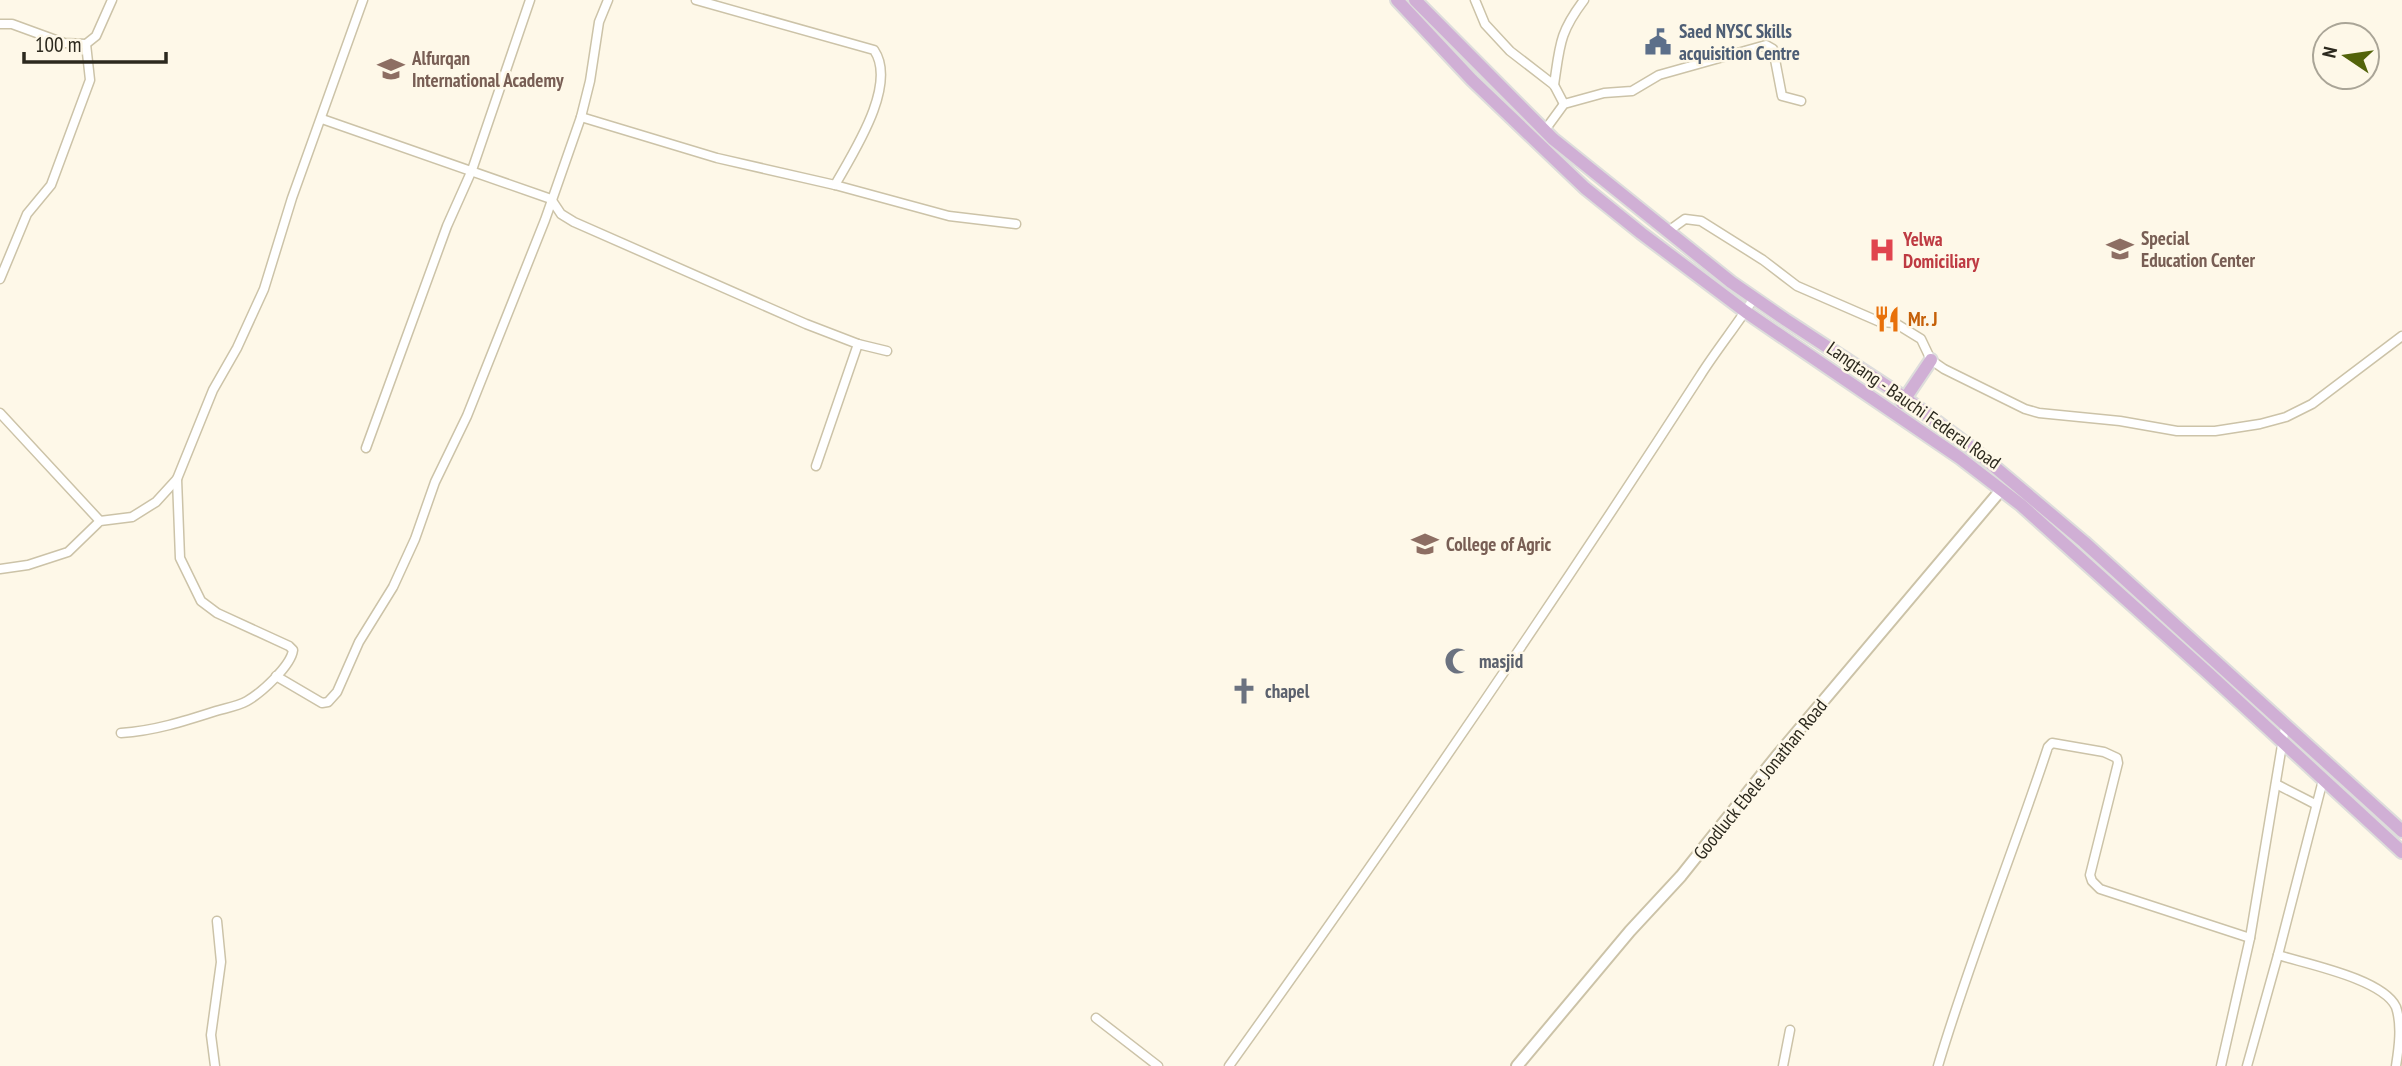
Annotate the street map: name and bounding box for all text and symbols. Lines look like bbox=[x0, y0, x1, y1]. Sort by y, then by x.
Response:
place label: Saed NYSC Skills acquisition Centre bbox=[1679, 19, 1800, 65]
scale bar bbox=[24, 21, 166, 65]
north arrow bbox=[2311, 21, 2381, 91]
public building icon: Saed NYSC Skills acquisition Centre bbox=[1643, 27, 1673, 57]
text: 100 m bbox=[35, 31, 81, 58]
text: N bbox=[2317, 44, 2342, 60]
place label: Alfurqan International Academy bbox=[411, 46, 564, 92]
school or university icon: Alfurqan International Academy bbox=[376, 54, 406, 84]
place label: Special Education Center bbox=[2141, 226, 2256, 272]
place label: Yelwa Domiciliary bbox=[1902, 227, 1980, 273]
school or university icon: Special Education Center bbox=[2105, 234, 2135, 264]
hospital icon: Yelwa Domiciliary bbox=[1867, 235, 1897, 265]
restaurant icon: Mr. J bbox=[1872, 304, 1902, 334]
place label: Mr. J bbox=[1908, 307, 1938, 331]
street label: Langtang - Bauchi Federal Road bbox=[1822, 336, 2006, 474]
school or university icon: College of Agric bbox=[1410, 529, 1440, 559]
place label: College of Agric bbox=[1446, 532, 1551, 556]
mosque icon: masjid bbox=[1443, 646, 1473, 676]
place label: masjid bbox=[1479, 649, 1523, 673]
church icon: chapel bbox=[1229, 676, 1259, 706]
place label: chapel bbox=[1265, 679, 1310, 703]
street label: Goodluck Ebele Jonathan Road bbox=[1688, 694, 1832, 864]

